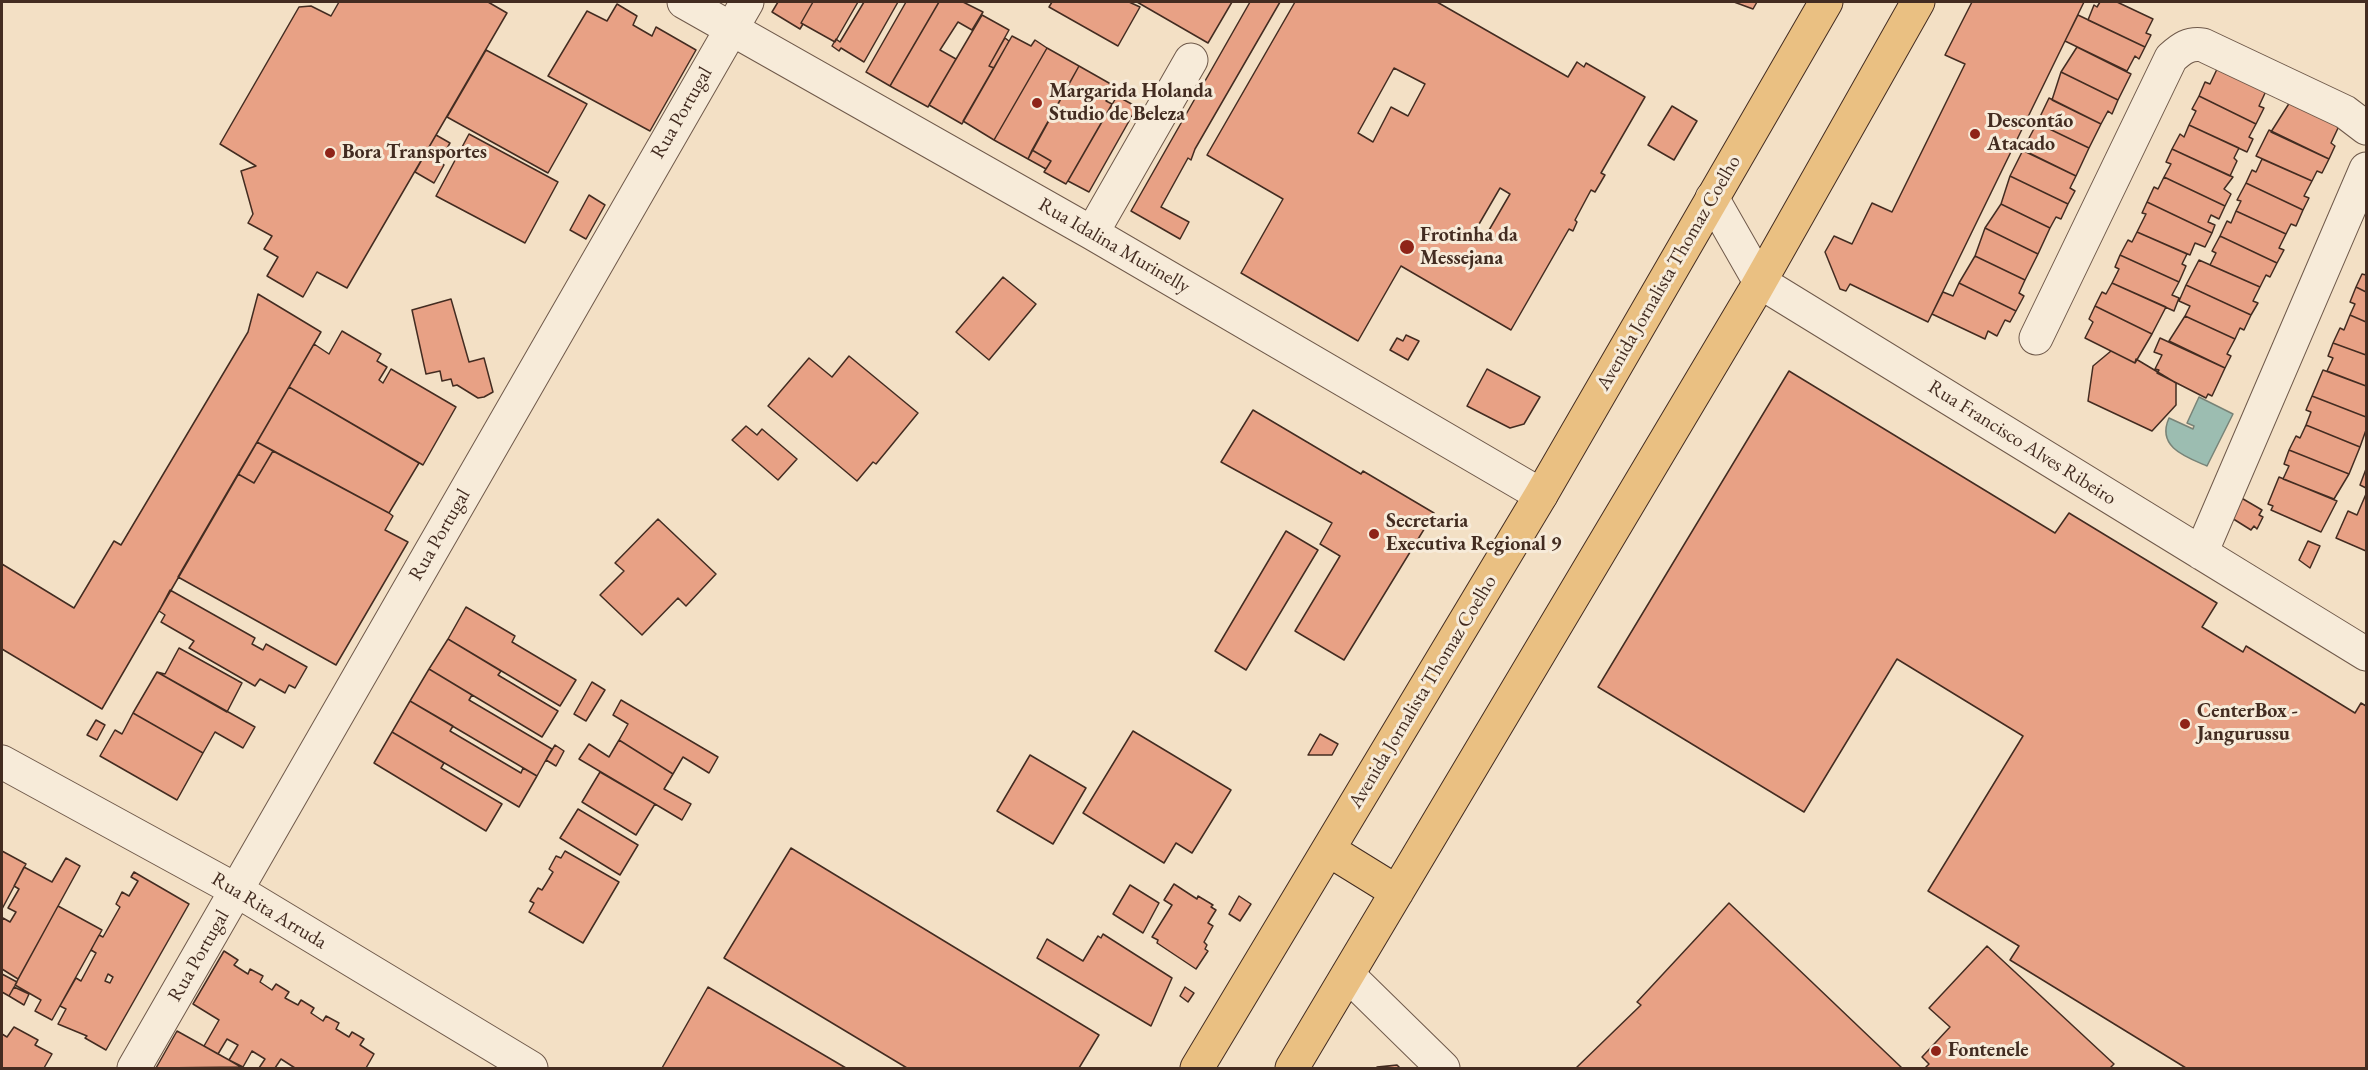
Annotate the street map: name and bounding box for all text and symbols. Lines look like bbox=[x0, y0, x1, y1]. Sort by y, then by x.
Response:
street label: Rua Portugal bbox=[646, 63, 718, 163]
place label: Margarida Holanda Studio de Beleza bbox=[1049, 80, 1213, 127]
marker: Margarida Holanda Studio de Beleza bbox=[1030, 96, 1044, 110]
place label: Descontão Atacado bbox=[1987, 110, 2073, 157]
marker: Descontão Atacado bbox=[1968, 127, 1982, 141]
place label: Bora Transportes bbox=[342, 141, 487, 165]
marker: Bora Transportes bbox=[323, 146, 337, 160]
street label: Avenida Jornalista Thomaz Coelho bbox=[1592, 151, 1746, 395]
street label: Rua Idalina Murinelly bbox=[1034, 193, 1194, 299]
place label: Frotinha da Messejana bbox=[1420, 224, 1518, 271]
marker: Frotinha da Messejana bbox=[1398, 238, 1416, 256]
street label: Rua Francisco Alves Ribeiro bbox=[1924, 375, 2120, 511]
street label: Rua Portugal bbox=[404, 485, 476, 585]
place label: Secretaria Executiva Regional 9 bbox=[1386, 510, 1561, 557]
marker: Secretaria Executiva Regional 9 bbox=[1367, 527, 1381, 541]
street label: Avenida Jornalista Thomaz Coelho bbox=[1344, 571, 1502, 813]
place label: CenterBox - Jangurussu bbox=[2197, 700, 2298, 747]
marker: CenterBox - Jangurussu bbox=[2178, 717, 2192, 731]
street label: Rua Rita Arruda bbox=[207, 867, 331, 955]
street label: Rua Portugal bbox=[163, 906, 235, 1006]
place label: Fontenele bbox=[1948, 1039, 2029, 1063]
marker: Fontenele bbox=[1929, 1044, 1943, 1058]

